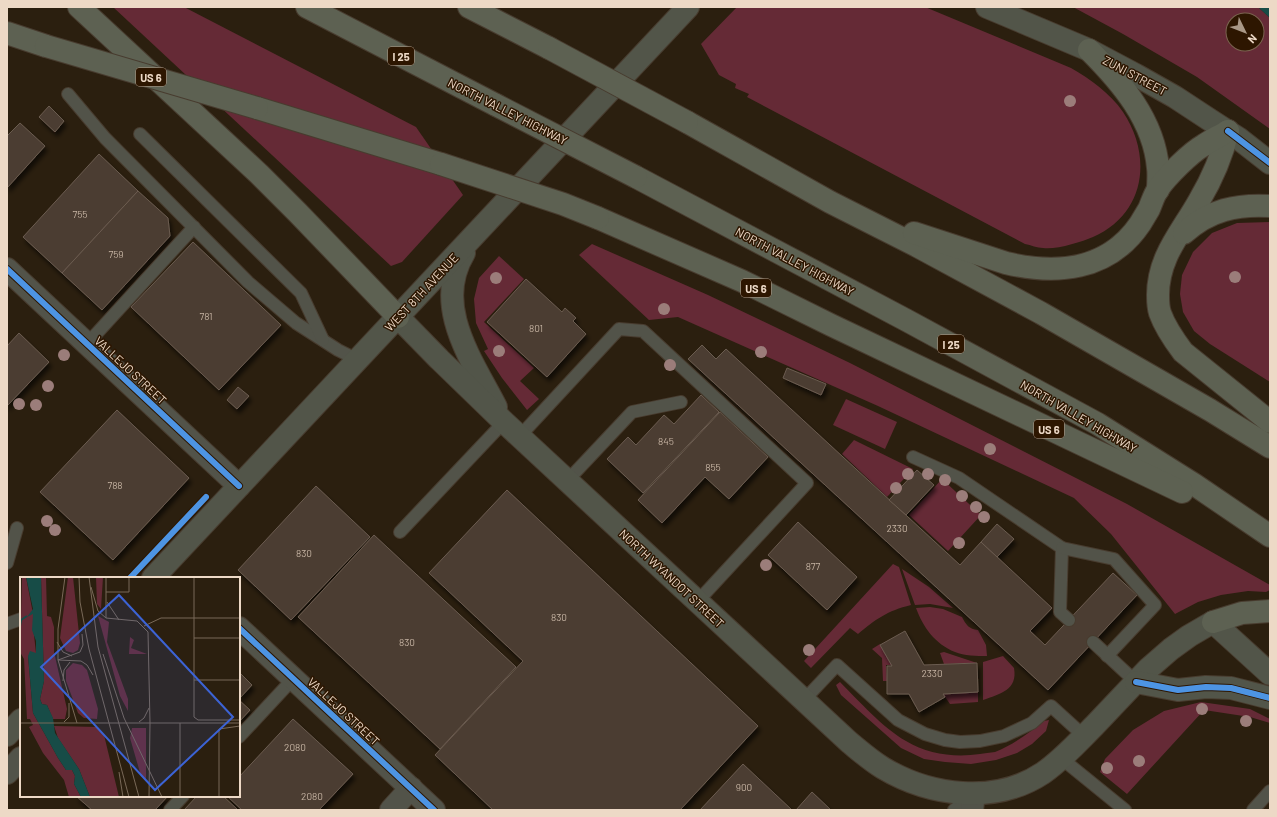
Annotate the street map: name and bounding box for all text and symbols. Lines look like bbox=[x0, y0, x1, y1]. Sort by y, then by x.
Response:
north arrow bbox=[1225, 12, 1265, 52]
text: N bbox=[1245, 32, 1260, 46]
road number: I 25 bbox=[388, 47, 414, 65]
street label: ZUNI STREET bbox=[1101, 52, 1169, 98]
road number: US 6 bbox=[136, 68, 166, 86]
street label: NORTH VALLEY HIGHWAY bbox=[446, 75, 570, 147]
house number: 755 bbox=[72, 208, 88, 220]
street label: NORTH VALLEY HIGHWAY bbox=[733, 224, 857, 298]
house number: 759 bbox=[108, 248, 124, 260]
street label: WEST 8TH AVENUE bbox=[381, 250, 461, 334]
road number: US 6 bbox=[741, 279, 771, 297]
house number: 781 bbox=[199, 310, 213, 322]
house number: 801 bbox=[529, 322, 543, 334]
street label: VALLEJO STREET bbox=[92, 333, 170, 407]
road number: I 25 bbox=[938, 335, 964, 353]
street label: NORTH VALLEY HIGHWAY bbox=[1018, 377, 1140, 455]
road number: US 6 bbox=[1034, 420, 1064, 438]
house number: 845 bbox=[658, 435, 674, 447]
house number: 855 bbox=[705, 461, 721, 473]
house number: 788 bbox=[107, 479, 123, 491]
house number: 2330 bbox=[886, 522, 908, 534]
street label: NORTH WYANDOT STREET bbox=[617, 526, 727, 630]
house number: 830 bbox=[296, 547, 312, 559]
house number: 877 bbox=[806, 560, 821, 572]
inset map bbox=[20, 577, 240, 797]
house number: 830 bbox=[551, 611, 567, 623]
house number: 830 bbox=[399, 636, 415, 648]
house number: 2330 bbox=[921, 667, 943, 679]
street label: VALLEJO STREET bbox=[305, 674, 383, 748]
house number: 2080 bbox=[284, 741, 306, 753]
house number: 900 bbox=[736, 781, 752, 793]
house number: 2080 bbox=[301, 790, 323, 802]

